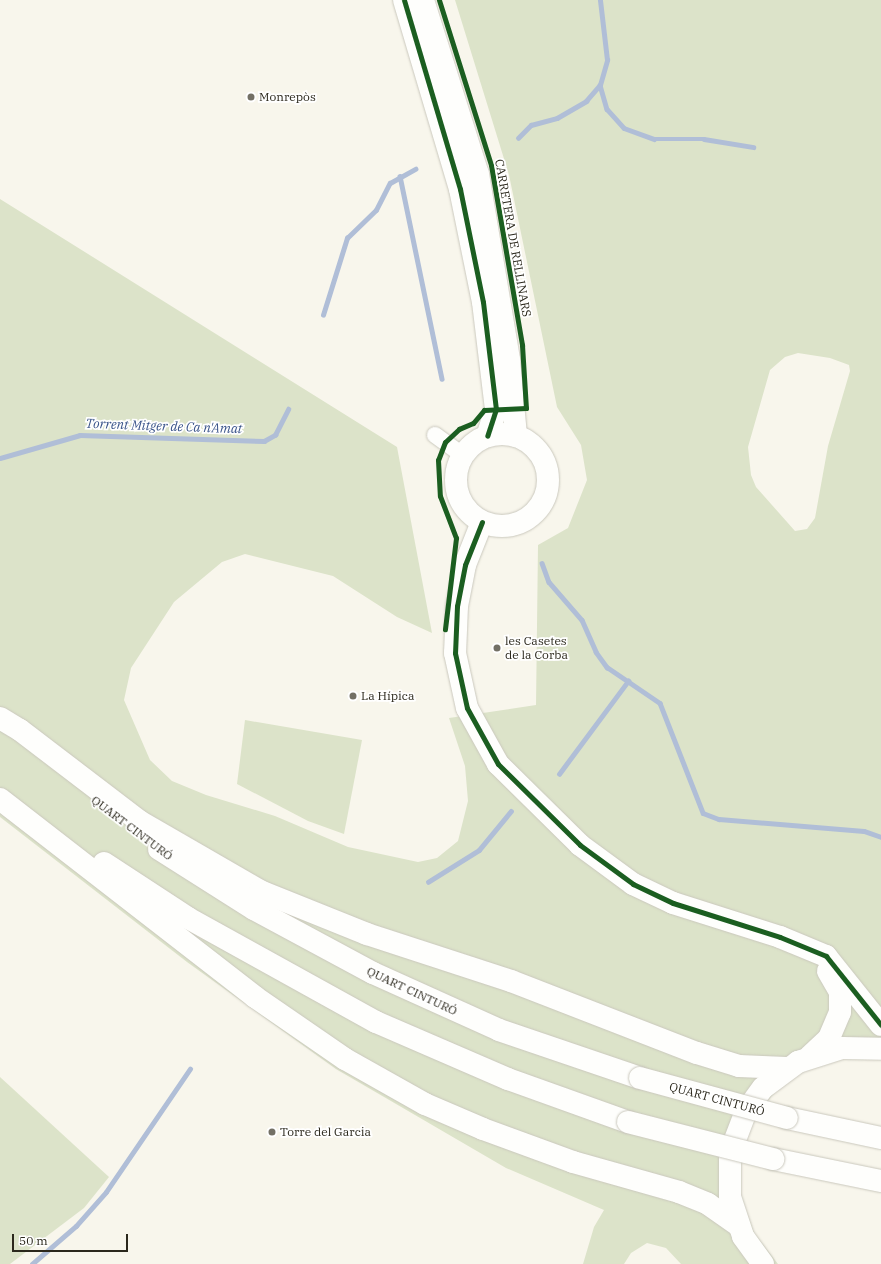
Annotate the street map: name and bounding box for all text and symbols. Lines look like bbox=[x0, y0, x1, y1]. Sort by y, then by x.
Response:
place label: Monrepòs bbox=[259, 90, 316, 104]
marker: Monrepòs bbox=[246, 92, 256, 102]
street label: CARRETERA DE RELLINARS bbox=[492, 158, 534, 318]
water label: Torrent Mitger de Ca n'Amat bbox=[85, 416, 243, 438]
place label: les Casetes de la Corba bbox=[505, 634, 568, 662]
marker: les Casetes de la Corba bbox=[492, 643, 502, 653]
place label: La Hípica bbox=[361, 689, 415, 703]
marker: La Hípica bbox=[348, 691, 358, 701]
street label: QUART CINTURÓ bbox=[88, 793, 176, 863]
street label: QUART CINTURÓ bbox=[364, 964, 460, 1018]
street label: QUART CINTURÓ bbox=[668, 1079, 766, 1119]
place label: Torre del Garcia bbox=[280, 1125, 371, 1139]
marker: Torre del Garcia bbox=[267, 1127, 277, 1137]
scale bar bbox=[14, 1226, 130, 1252]
text: 50 m bbox=[19, 1233, 48, 1248]

